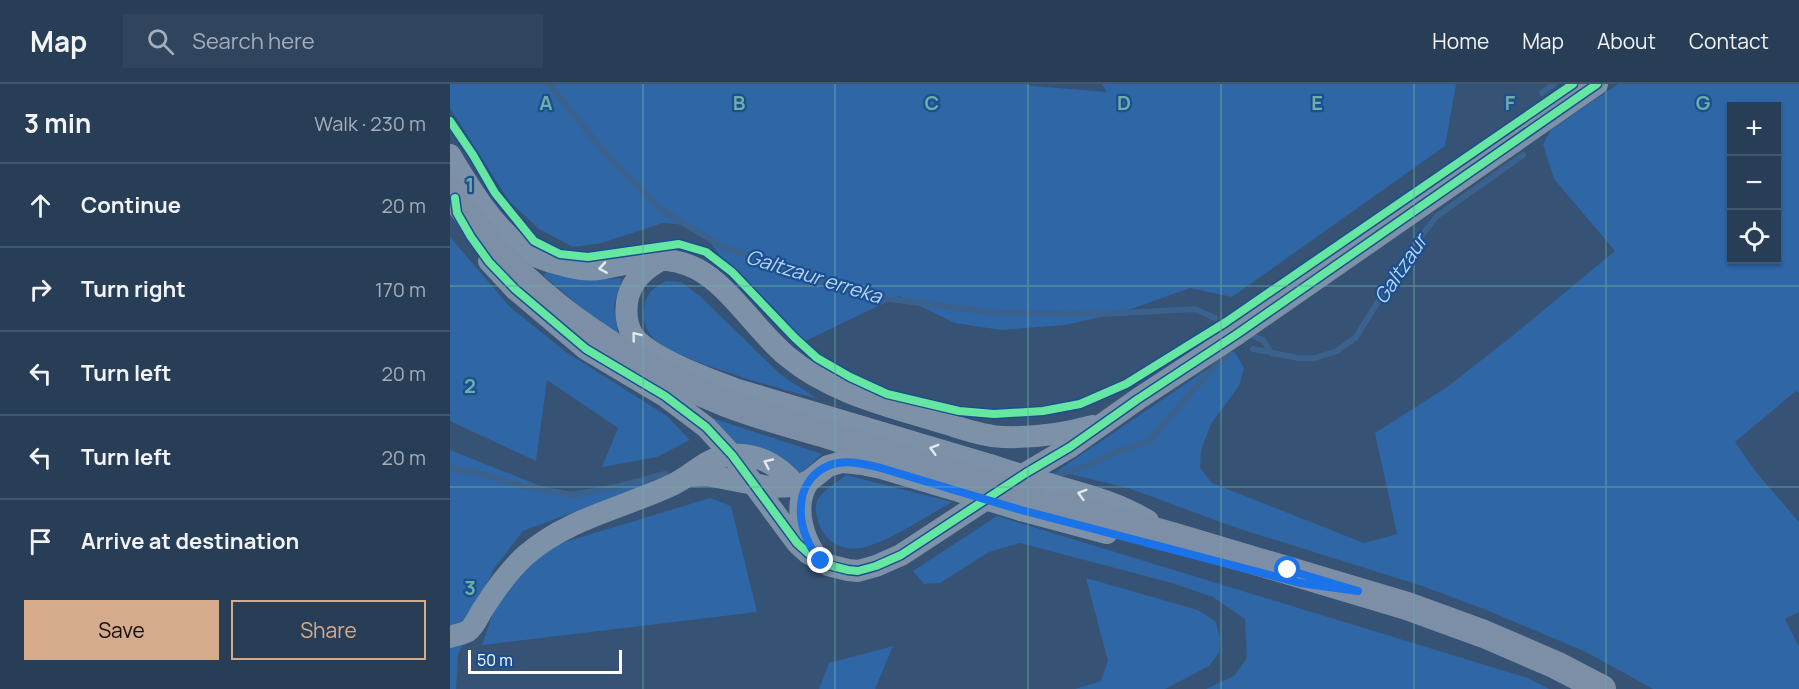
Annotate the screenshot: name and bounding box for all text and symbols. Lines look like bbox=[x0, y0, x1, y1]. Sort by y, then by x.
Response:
search box bbox=[123, 14, 543, 68]
text: Map bbox=[30, 22, 87, 60]
icon: search bbox=[144, 25, 177, 58]
text: Search here bbox=[192, 26, 315, 56]
text: Home bbox=[1432, 27, 1489, 55]
text: Map bbox=[1522, 27, 1564, 55]
text: About bbox=[1597, 27, 1656, 55]
text: Contact bbox=[1689, 27, 1769, 55]
text: A bbox=[539, 89, 553, 116]
text: B bbox=[733, 89, 746, 116]
text: C bbox=[925, 89, 939, 116]
text: D bbox=[1117, 89, 1131, 116]
text: E bbox=[1311, 89, 1323, 116]
text: F bbox=[1505, 89, 1516, 116]
text: G bbox=[1696, 89, 1711, 116]
map controls bbox=[1727, 102, 1781, 264]
button: + bbox=[1727, 102, 1781, 156]
text: 3 min bbox=[24, 105, 91, 141]
text: Walk · 230 m bbox=[314, 110, 426, 137]
button: − bbox=[1727, 156, 1781, 210]
text: 1 bbox=[466, 171, 474, 198]
icon: ahead bbox=[24, 189, 57, 222]
text: Continue bbox=[81, 190, 181, 220]
text: 20 m bbox=[381, 192, 426, 219]
button: locate bbox=[1727, 210, 1781, 264]
water label: Galtzaur bbox=[1367, 227, 1435, 309]
water label: Galtzaur erreka bbox=[743, 243, 886, 310]
one-way arrow bbox=[599, 261, 609, 274]
icon: right bbox=[24, 273, 57, 306]
text: Turn right bbox=[81, 274, 186, 304]
text: 170 m bbox=[375, 276, 426, 303]
one-way arrow bbox=[632, 332, 643, 343]
icon: left bbox=[24, 357, 57, 390]
text: Turn left bbox=[81, 358, 171, 388]
text: 20 m bbox=[381, 360, 426, 387]
text: 2 bbox=[464, 372, 476, 399]
icon: left bbox=[24, 441, 57, 474]
text: Turn left bbox=[81, 442, 171, 472]
text: 20 m bbox=[381, 444, 426, 471]
one-way arrow bbox=[929, 444, 940, 456]
one-way arrow bbox=[763, 458, 774, 470]
one-way arrow bbox=[1077, 489, 1088, 501]
icon: arrive bbox=[24, 525, 57, 558]
text: Arrive at destination bbox=[81, 526, 299, 556]
route end bbox=[807, 547, 833, 573]
route start bbox=[1274, 556, 1300, 582]
text: 3 bbox=[464, 574, 476, 601]
button: Save bbox=[24, 600, 219, 660]
button: Share bbox=[231, 600, 426, 660]
scale bar bbox=[468, 647, 622, 674]
text: 50 m bbox=[477, 649, 513, 671]

